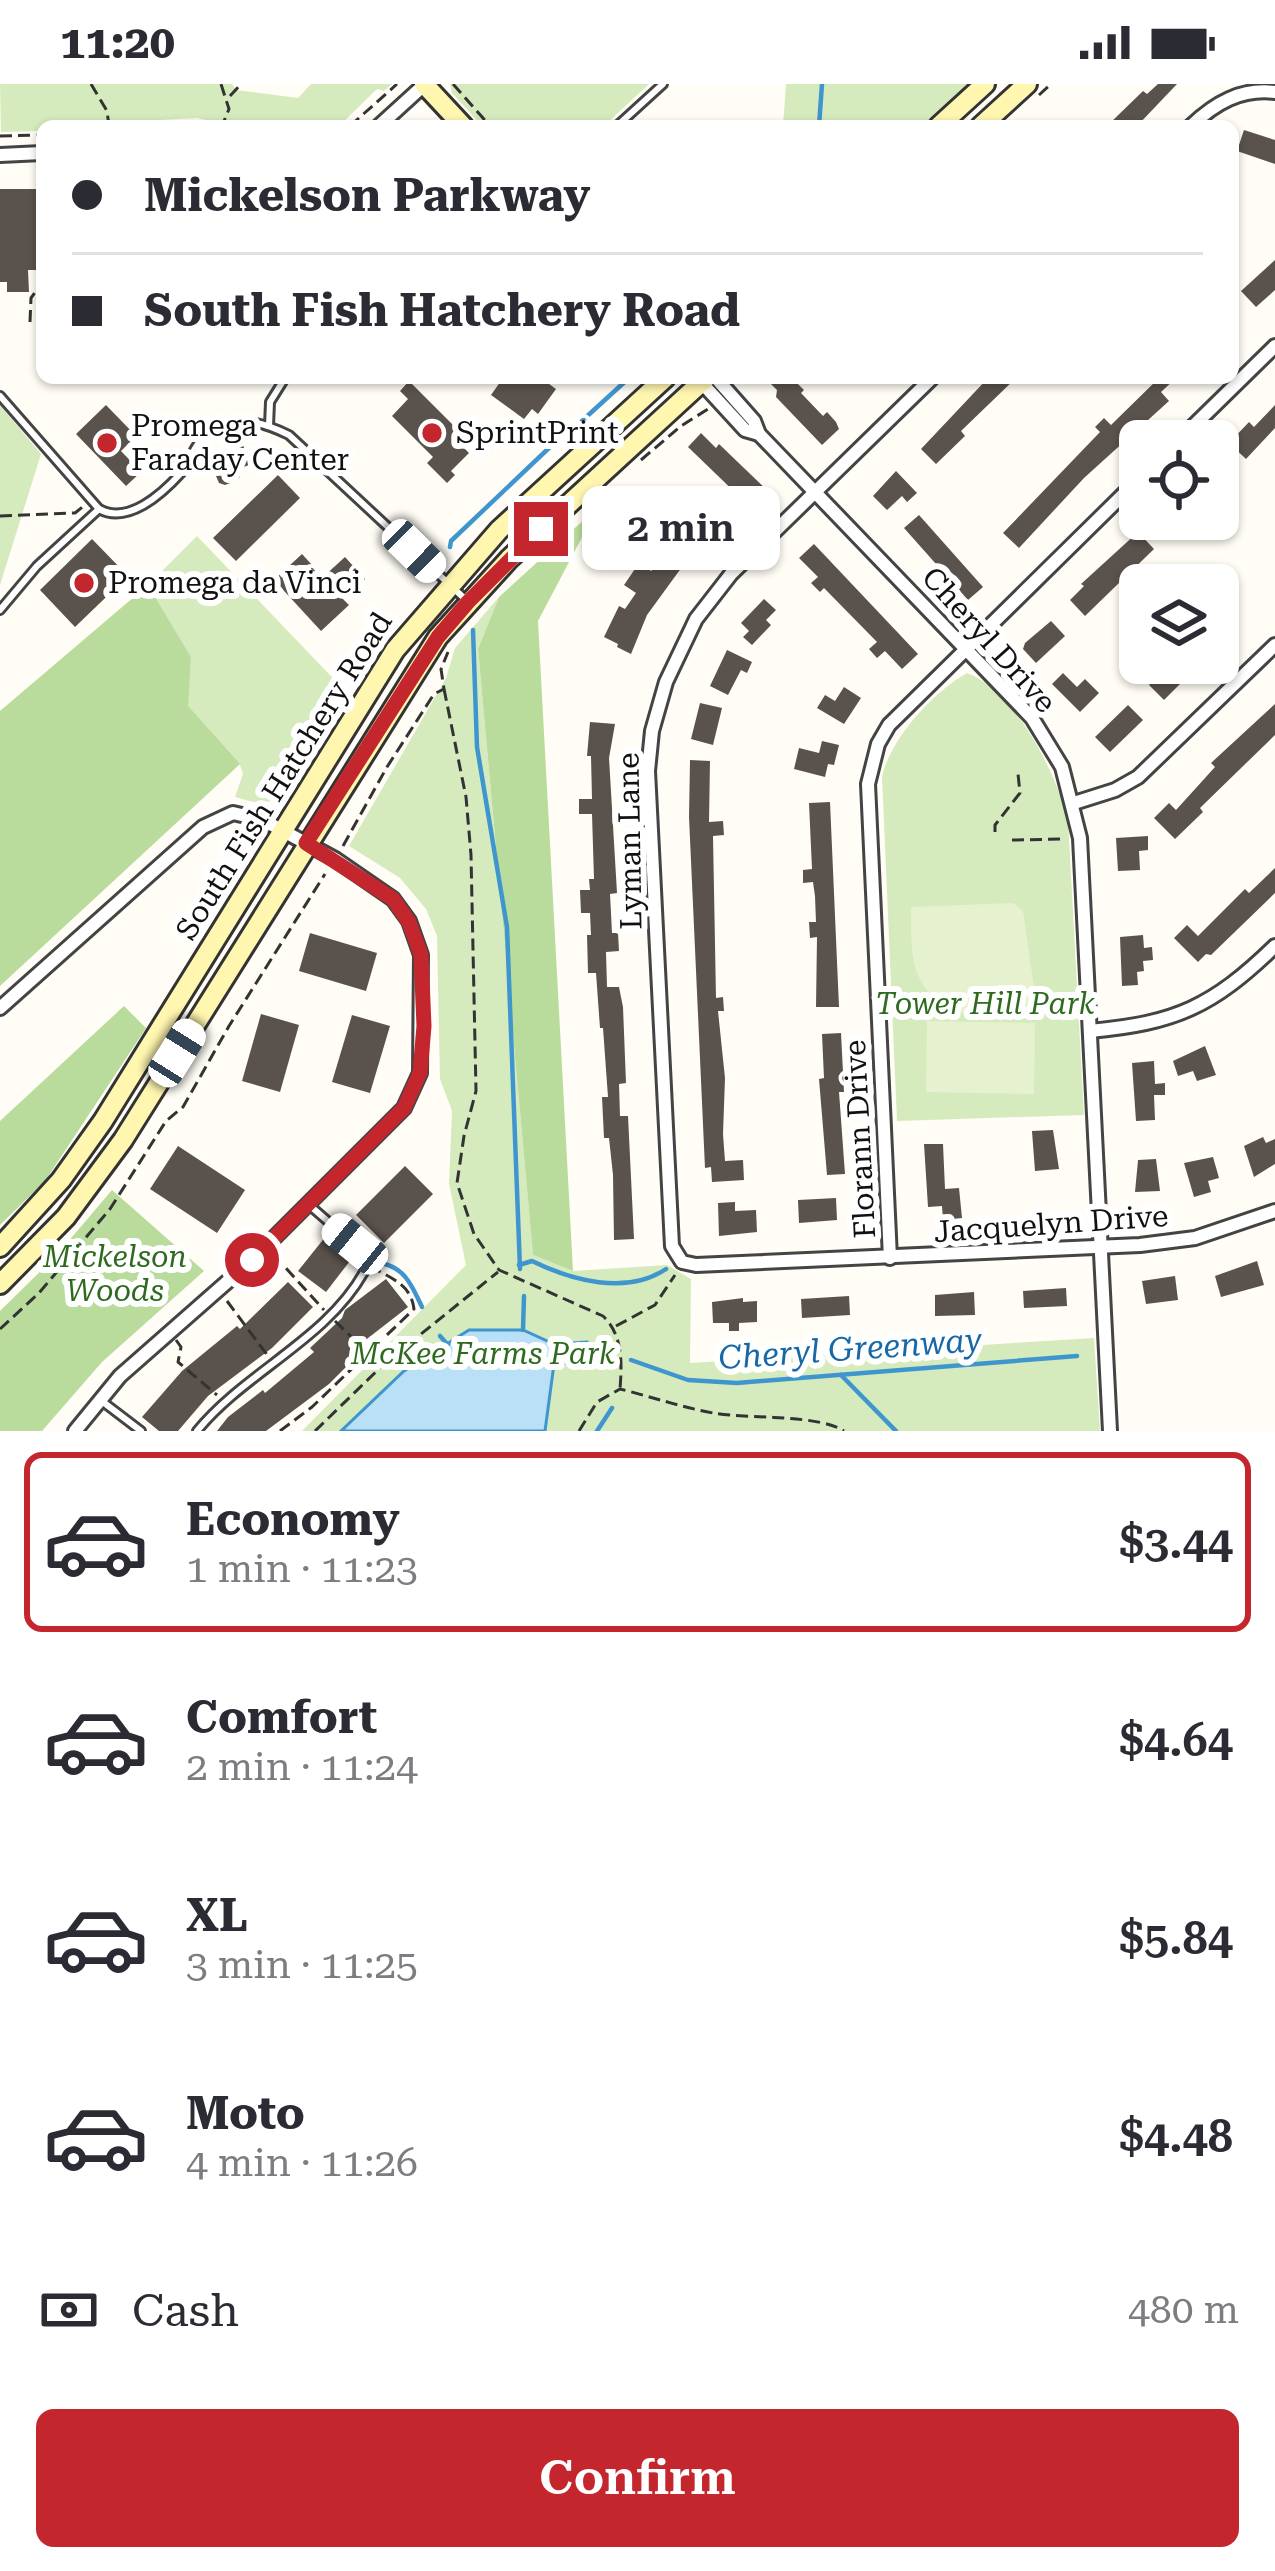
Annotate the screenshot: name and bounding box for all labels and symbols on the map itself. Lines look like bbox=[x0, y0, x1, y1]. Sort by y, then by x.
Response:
place label: Promega Faraday Center bbox=[131, 408, 349, 477]
place label: SprintPrint bbox=[456, 415, 619, 450]
marker: SprintPrint bbox=[419, 420, 445, 446]
marker: Promega Faraday Center bbox=[94, 430, 120, 456]
callout: 2 min bbox=[583, 487, 781, 571]
route end bbox=[514, 502, 568, 556]
car bbox=[376, 513, 452, 589]
street label: Cheryl Drive bbox=[915, 560, 1064, 719]
place label: Promega da Vinci bbox=[108, 565, 361, 600]
marker: Promega da Vinci bbox=[71, 570, 97, 596]
street label: South Fish Hatchery Road bbox=[168, 606, 399, 946]
street label: Lyman Lane bbox=[610, 752, 649, 930]
park label: Tower Hill Park bbox=[875, 986, 1096, 1021]
car bbox=[143, 1013, 211, 1093]
street label: Florann Drive bbox=[837, 1039, 882, 1239]
street label: Jacquelyn Drive bbox=[932, 1198, 1169, 1249]
car bbox=[316, 1207, 394, 1281]
route start bbox=[225, 1233, 279, 1287]
park label: Mickelson Woods bbox=[42, 1239, 187, 1308]
water label: Cheryl Greenway bbox=[717, 1320, 984, 1377]
park label: McKee Farms Park bbox=[350, 1336, 616, 1371]

